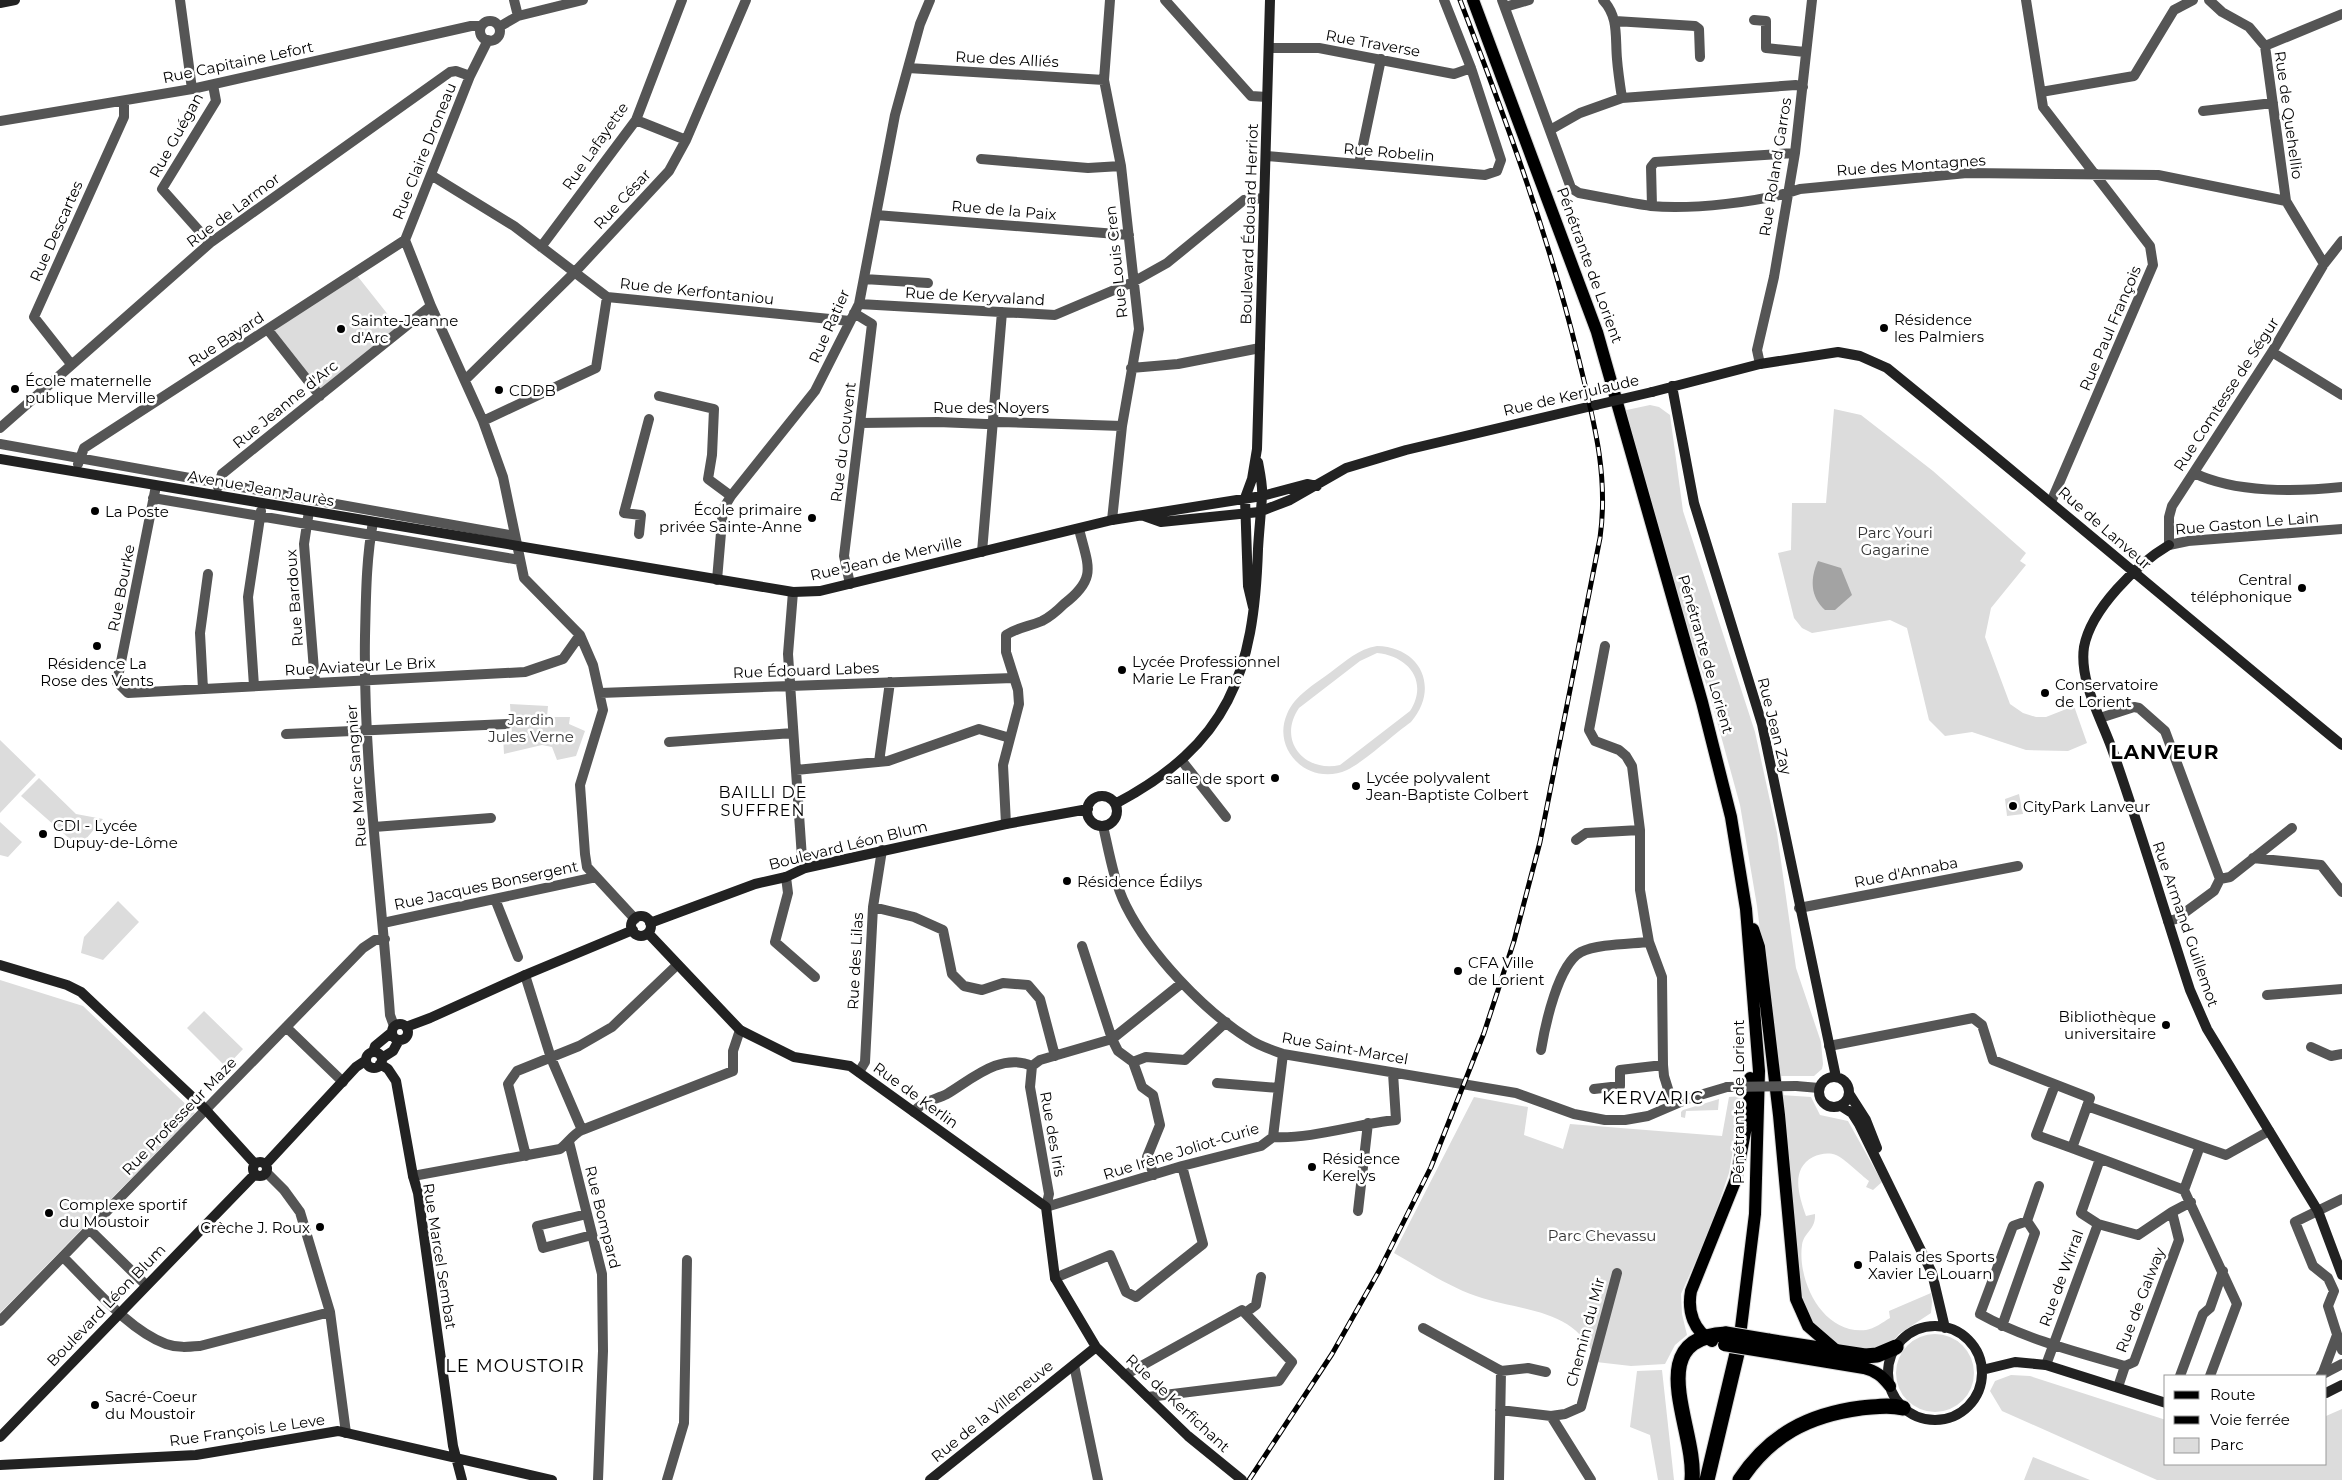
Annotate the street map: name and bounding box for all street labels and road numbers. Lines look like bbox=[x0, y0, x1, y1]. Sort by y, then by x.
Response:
street label: Rue Traverse bbox=[1324, 25, 1422, 61]
street label: Rue Capitaine Lefort bbox=[161, 37, 315, 87]
street label: Rue des Alliés bbox=[955, 47, 1059, 71]
street label: Rue de Quehellio bbox=[2271, 50, 2307, 180]
street label: Rue Claire Droneau bbox=[388, 80, 460, 222]
street label: Rue Guégan bbox=[145, 89, 207, 181]
street label: Rue Roland Garros bbox=[1755, 96, 1795, 238]
street label: Rue Lafayette bbox=[558, 98, 632, 194]
street label: Boulevard Édouard Herriot bbox=[1236, 123, 1262, 325]
street label: Rue Robelin bbox=[1343, 139, 1435, 165]
street label: Rue des Montagnes bbox=[1836, 150, 1986, 180]
street label: Rue César bbox=[589, 165, 655, 233]
street label: Rue de Larmor bbox=[183, 169, 283, 251]
street label: Rue Descartes bbox=[25, 178, 87, 284]
street label: Pénétrante de Lorient bbox=[1553, 184, 1627, 346]
street label: Rue de la Paix bbox=[951, 196, 1057, 224]
street label: Rue Louis Cren bbox=[1101, 205, 1131, 319]
street label: Rue Paul François bbox=[2075, 263, 2145, 393]
street label: Rue de Kerfontaniou bbox=[619, 273, 775, 309]
street label: Rue de Keryvaland bbox=[904, 283, 1046, 309]
street label: Rue Ratier bbox=[804, 286, 854, 366]
street label: Rue Bayard bbox=[185, 307, 267, 371]
street label: Rue Comtesse de Ségur bbox=[2169, 313, 2283, 475]
street label: Rue Jeanne d'Arc bbox=[229, 356, 341, 452]
street label: Rue de Kerjulaude bbox=[1501, 370, 1641, 420]
street label: Rue du Couvent bbox=[826, 381, 860, 503]
street label: Rue des Noyers bbox=[933, 398, 1049, 417]
street label: Avenue Jean Jaurès bbox=[186, 466, 336, 510]
street label: Rue de Lanveur bbox=[2054, 482, 2156, 574]
street label: Rue Gaston Le Lain bbox=[2174, 507, 2320, 539]
street label: Rue Jean de Merville bbox=[808, 531, 964, 585]
street label: Rue Bourke bbox=[103, 543, 139, 633]
street label: Rue Bardoux bbox=[281, 549, 307, 647]
street label: Pénétrante de Lorient bbox=[1674, 572, 1738, 736]
street label: Rue Aviateur Le Brix bbox=[284, 653, 436, 679]
street label: Rue Édouard Labes bbox=[732, 658, 880, 682]
street label: Rue Jean Zay bbox=[1754, 675, 1796, 777]
street label: Rue Marc Sangnier bbox=[342, 704, 370, 848]
street label: Boulevard Léon Blum bbox=[767, 816, 929, 874]
street label: Rue Armand Guillemot bbox=[2149, 839, 2223, 1009]
street label: Rue d'Annaba bbox=[1852, 853, 1960, 891]
street label: Rue Jacques Bonsergent bbox=[392, 856, 580, 914]
street label: Rue des Lilas bbox=[843, 912, 867, 1010]
street label: Pénétrante de Lorient bbox=[1729, 1020, 1748, 1184]
street label: Rue Saint-Marcel bbox=[1280, 1028, 1410, 1068]
street label: Rue Professeur Maze bbox=[118, 1053, 240, 1179]
street label: Rue de Kerlin bbox=[870, 1058, 962, 1132]
street label: Rue des Iris bbox=[1036, 1090, 1070, 1178]
street label: Rue Irène Joliot-Curie bbox=[1101, 1118, 1261, 1184]
street label: Rue Bompard bbox=[581, 1164, 625, 1270]
street label: Rue Marcel Sembat bbox=[419, 1182, 461, 1330]
street label: Rue de Wirral bbox=[2035, 1227, 2087, 1329]
street label: Boulevard Léon Blum bbox=[43, 1240, 169, 1370]
street label: Rue de Galway bbox=[2111, 1244, 2169, 1355]
street label: Chemin du Mir bbox=[1561, 1275, 1609, 1389]
street label: Rue de Kerfichant bbox=[1122, 1350, 1234, 1456]
street label: Rue de la Villeneuve bbox=[927, 1356, 1057, 1466]
street label: Rue François Le Leve bbox=[168, 1410, 326, 1450]

